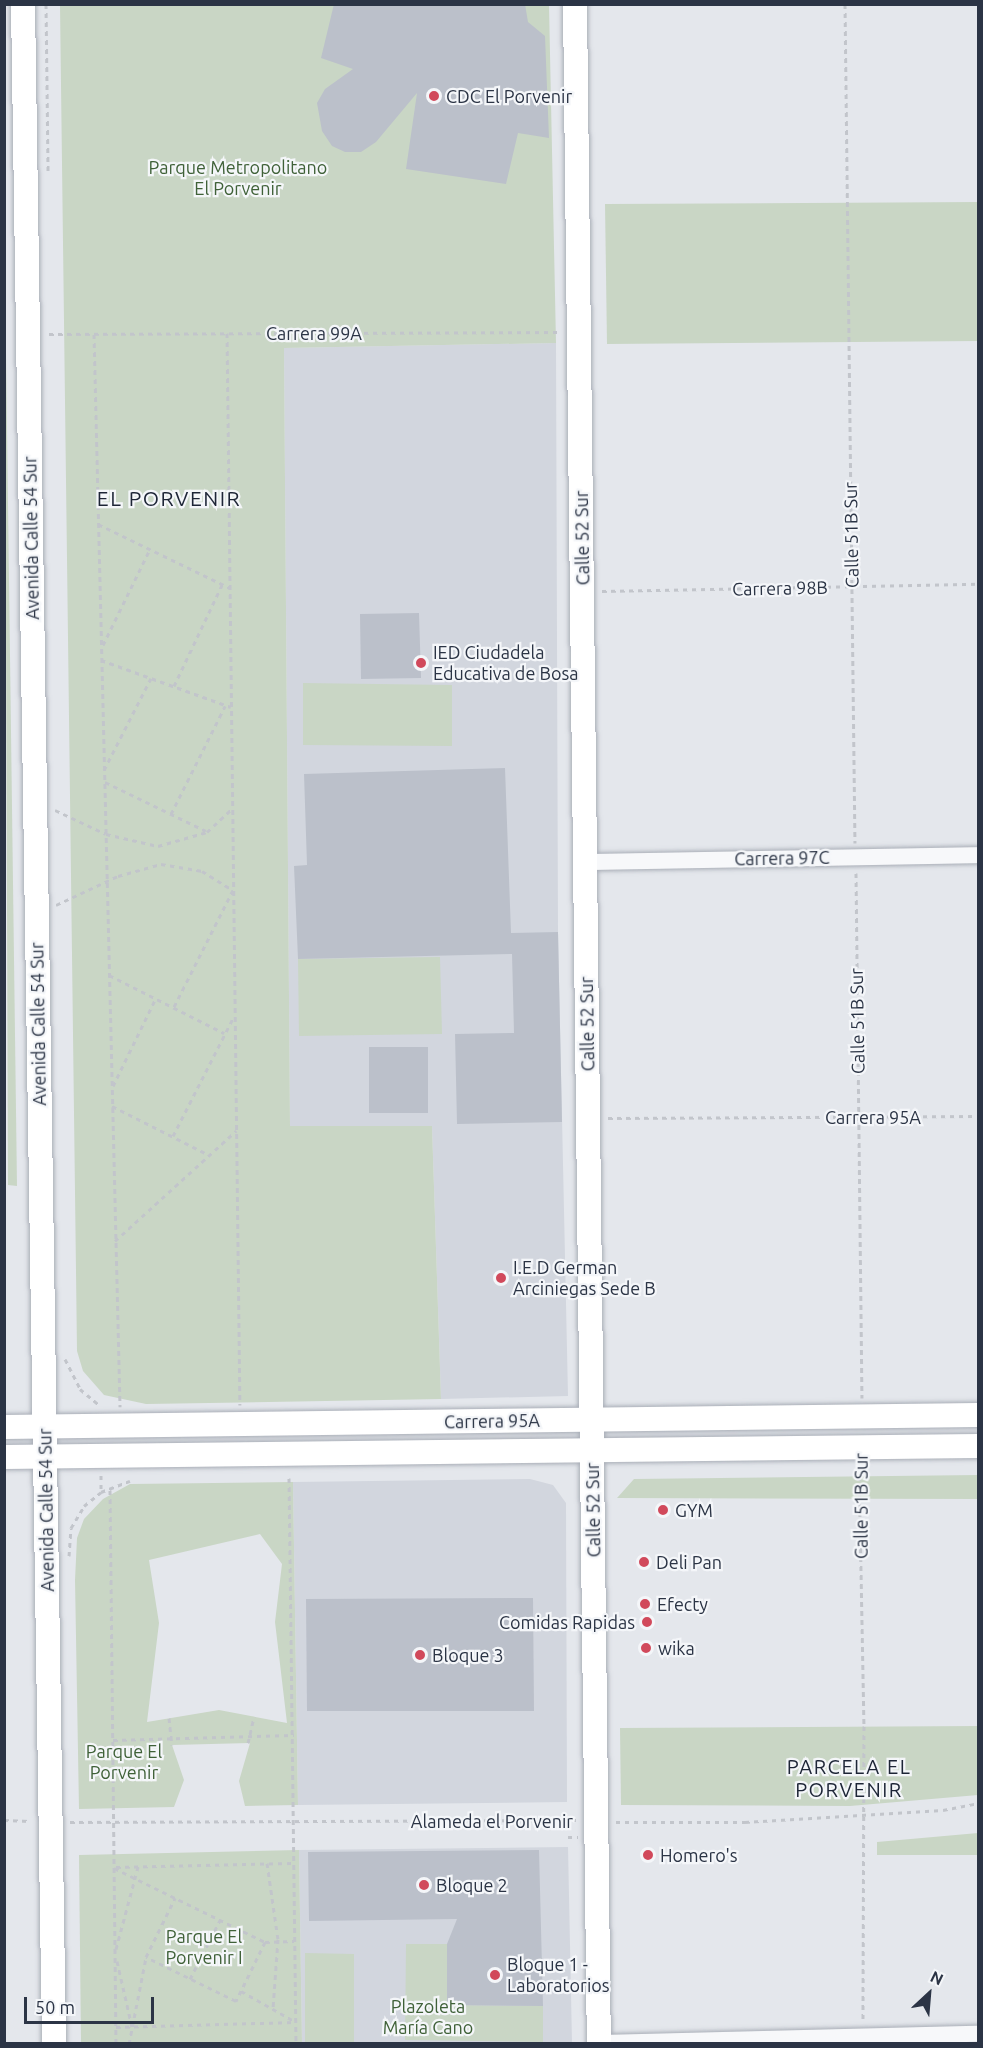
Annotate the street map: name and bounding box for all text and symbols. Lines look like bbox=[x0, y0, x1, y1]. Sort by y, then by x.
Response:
place label: CDC El Porvenir bbox=[446, 85, 572, 107]
marker: CDC El Porvenir bbox=[427, 89, 441, 103]
park label: Parque Metropolitano El Porvenir bbox=[149, 157, 327, 200]
street label: Carrera 99A bbox=[266, 322, 362, 344]
street label: Avenida Calle 54 Sur bbox=[19, 456, 43, 620]
street label: Calle 51B Sur bbox=[839, 482, 863, 588]
district label: EL PORVENIR bbox=[97, 485, 241, 511]
street label: Calle 52 Sur bbox=[570, 490, 594, 586]
street label: Carrera 98B bbox=[732, 576, 828, 600]
place label: IED Ciudadela Educativa de Bosa bbox=[433, 642, 578, 684]
marker: IED Ciudadela Educativa de Bosa bbox=[414, 656, 428, 670]
street label: Carrera 97C bbox=[734, 846, 830, 870]
street label: Avenida Calle 54 Sur bbox=[26, 942, 50, 1106]
street label: Calle 51B Sur bbox=[845, 968, 869, 1074]
street label: Calle 52 Sur bbox=[575, 976, 599, 1072]
street label: Carrera 95A bbox=[825, 1106, 921, 1128]
place label: I.E.D German Arciniegas Sede B bbox=[513, 1257, 656, 1300]
marker: I.E.D German Arciniegas Sede B bbox=[494, 1271, 508, 1285]
street label: Carrera 95A bbox=[444, 1409, 540, 1433]
street label: Avenida Calle 54 Sur bbox=[34, 1428, 58, 1592]
street label: Calle 51B Sur bbox=[850, 1453, 872, 1559]
street label: Calle 52 Sur bbox=[581, 1462, 605, 1558]
place label: GYM bbox=[675, 1499, 713, 1521]
marker: GYM bbox=[656, 1503, 670, 1517]
place label: Deli Pan bbox=[656, 1551, 722, 1573]
marker: Deli Pan bbox=[637, 1555, 651, 1569]
place label: Efecty bbox=[657, 1593, 708, 1615]
marker: Efecty bbox=[638, 1597, 652, 1611]
place label: Comidas Rapidas bbox=[499, 1611, 635, 1633]
marker: Comidas Rapidas bbox=[640, 1615, 654, 1629]
place label: wika bbox=[658, 1637, 695, 1659]
marker: wika bbox=[639, 1641, 653, 1655]
place label: Bloque 3 bbox=[432, 1644, 504, 1666]
marker: Bloque 3 bbox=[413, 1648, 427, 1662]
park label: Parque El Porvenir bbox=[86, 1741, 162, 1784]
district label: PARCELA EL PORVENIR bbox=[787, 1755, 911, 1802]
street label: Alameda el Porvenir bbox=[411, 1810, 573, 1832]
place label: Homero's bbox=[660, 1844, 738, 1866]
marker: Homero's bbox=[641, 1848, 655, 1862]
place label: Bloque 2 bbox=[436, 1874, 508, 1896]
marker: Bloque 2 bbox=[417, 1878, 431, 1892]
park label: Parque El Porvenir I bbox=[165, 1926, 243, 1968]
place label: Bloque 1 - Laboratorios bbox=[507, 1954, 610, 1996]
north arrow bbox=[899, 1964, 959, 2024]
text: N bbox=[928, 1967, 946, 1989]
marker: Bloque 1 - Laboratorios bbox=[488, 1968, 502, 1982]
scale bar bbox=[27, 1985, 158, 2023]
park label: Plazoleta María Cano bbox=[383, 1996, 473, 2038]
text: 50 m bbox=[35, 1997, 75, 2017]

